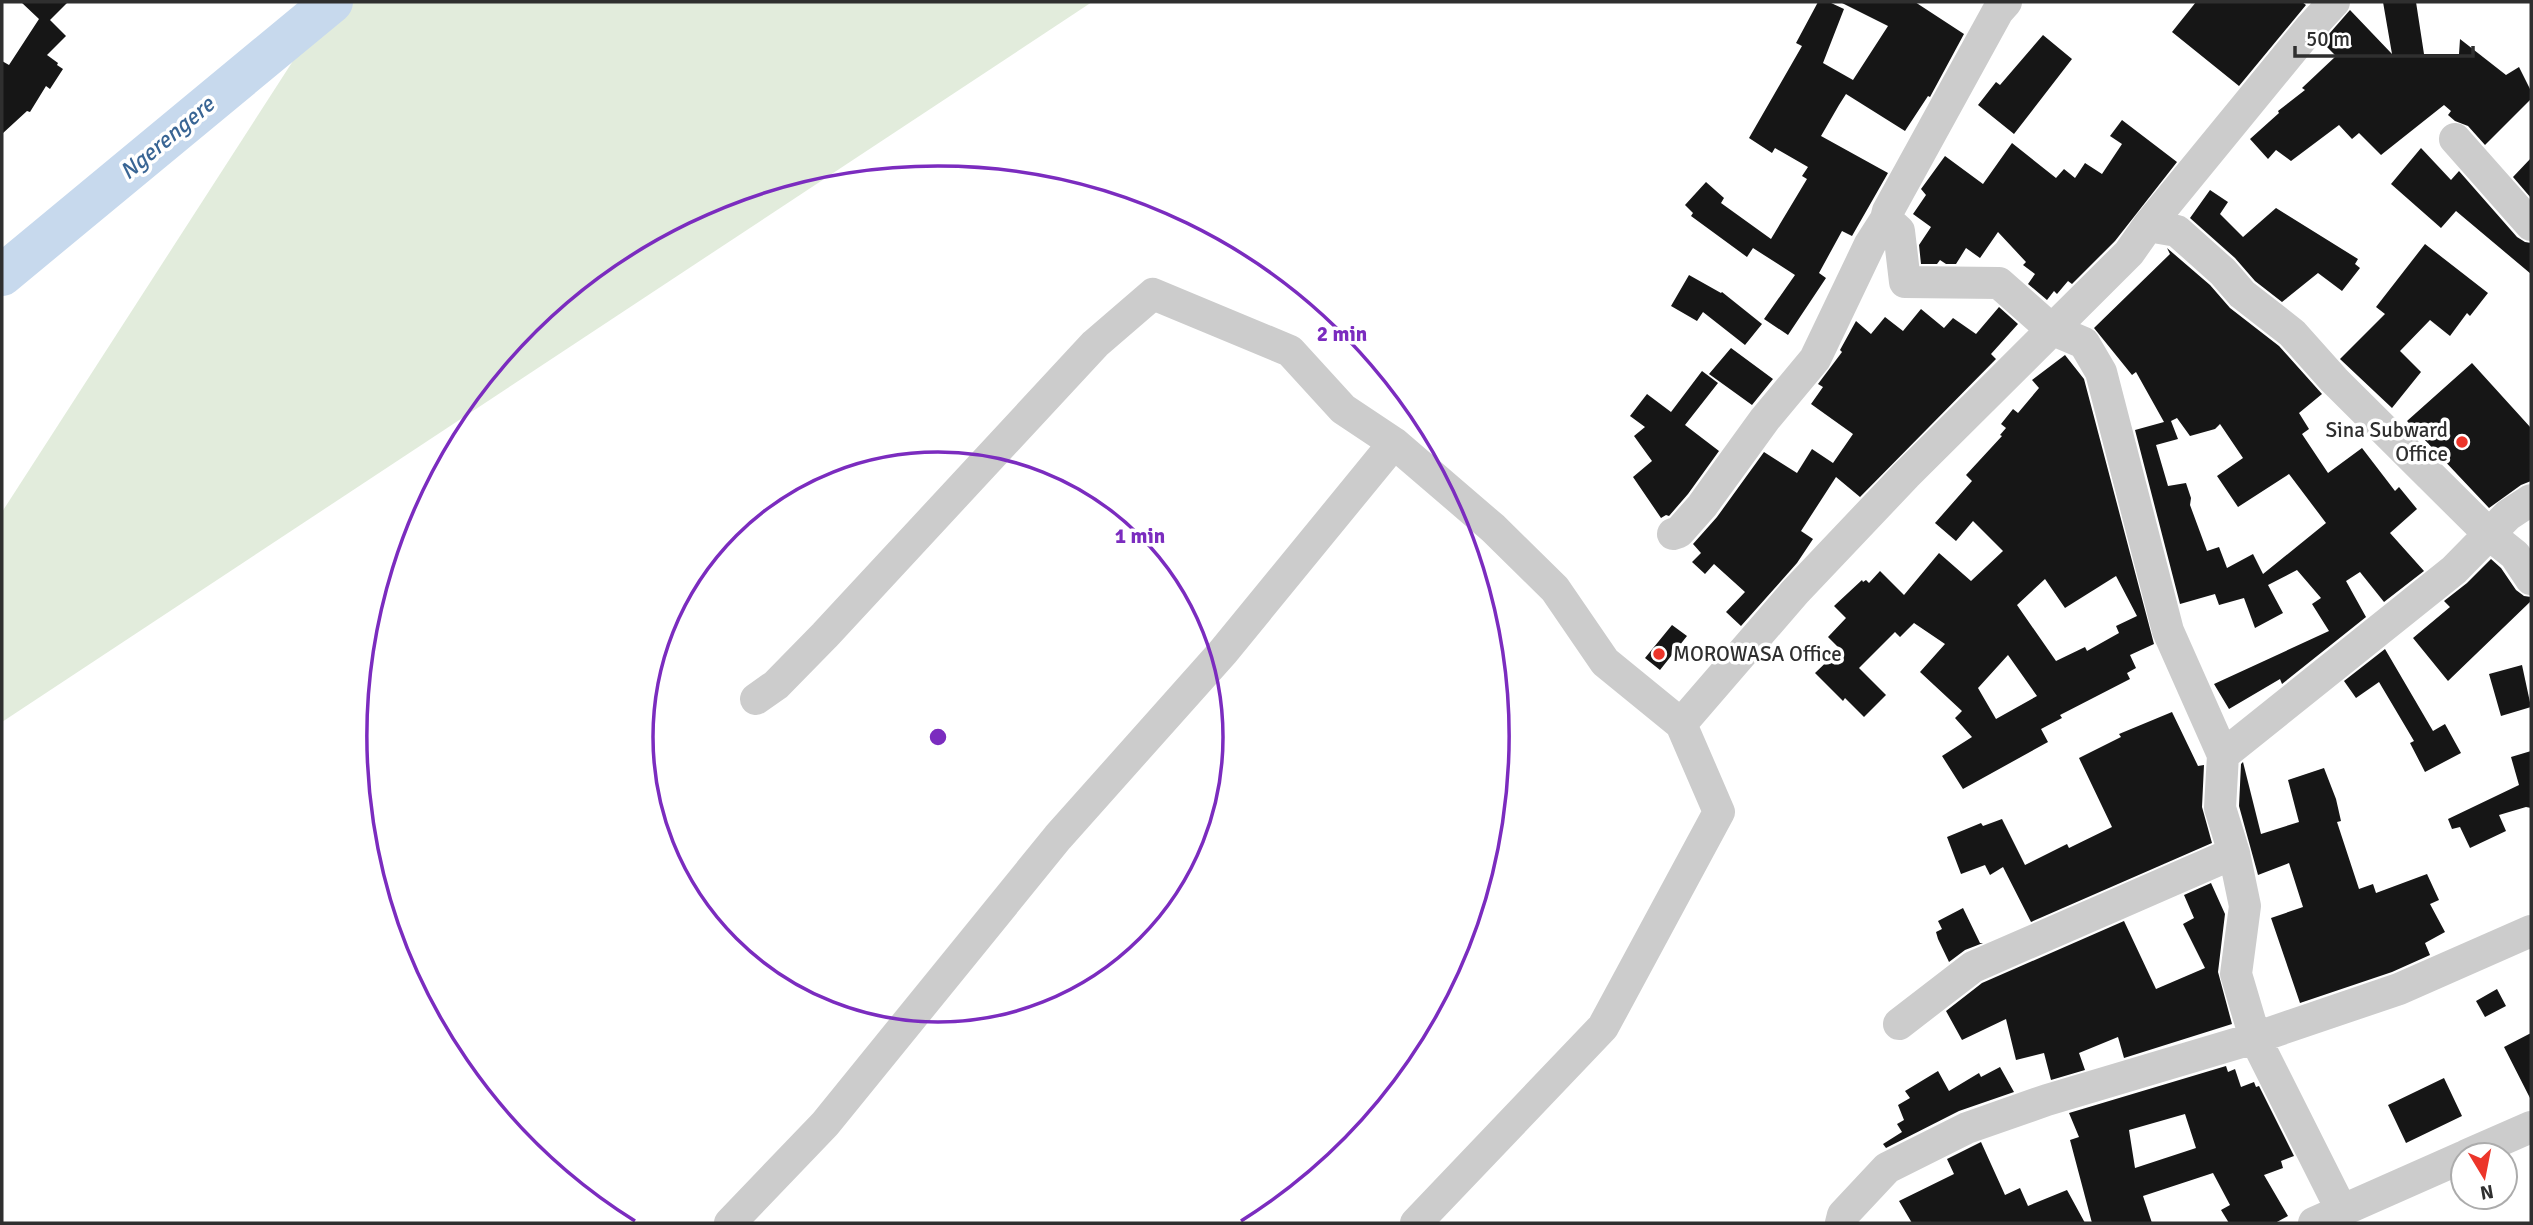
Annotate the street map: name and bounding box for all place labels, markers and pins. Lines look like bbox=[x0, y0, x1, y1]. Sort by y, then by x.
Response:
place label: Sina Subward Office bbox=[2325, 417, 2448, 467]
marker: Sina Subward Office bbox=[2454, 434, 2470, 450]
place label: MOROWASA Office bbox=[1673, 641, 1842, 667]
marker: MOROWASA Office bbox=[1651, 646, 1667, 662]
centre of rings bbox=[926, 725, 950, 749]

